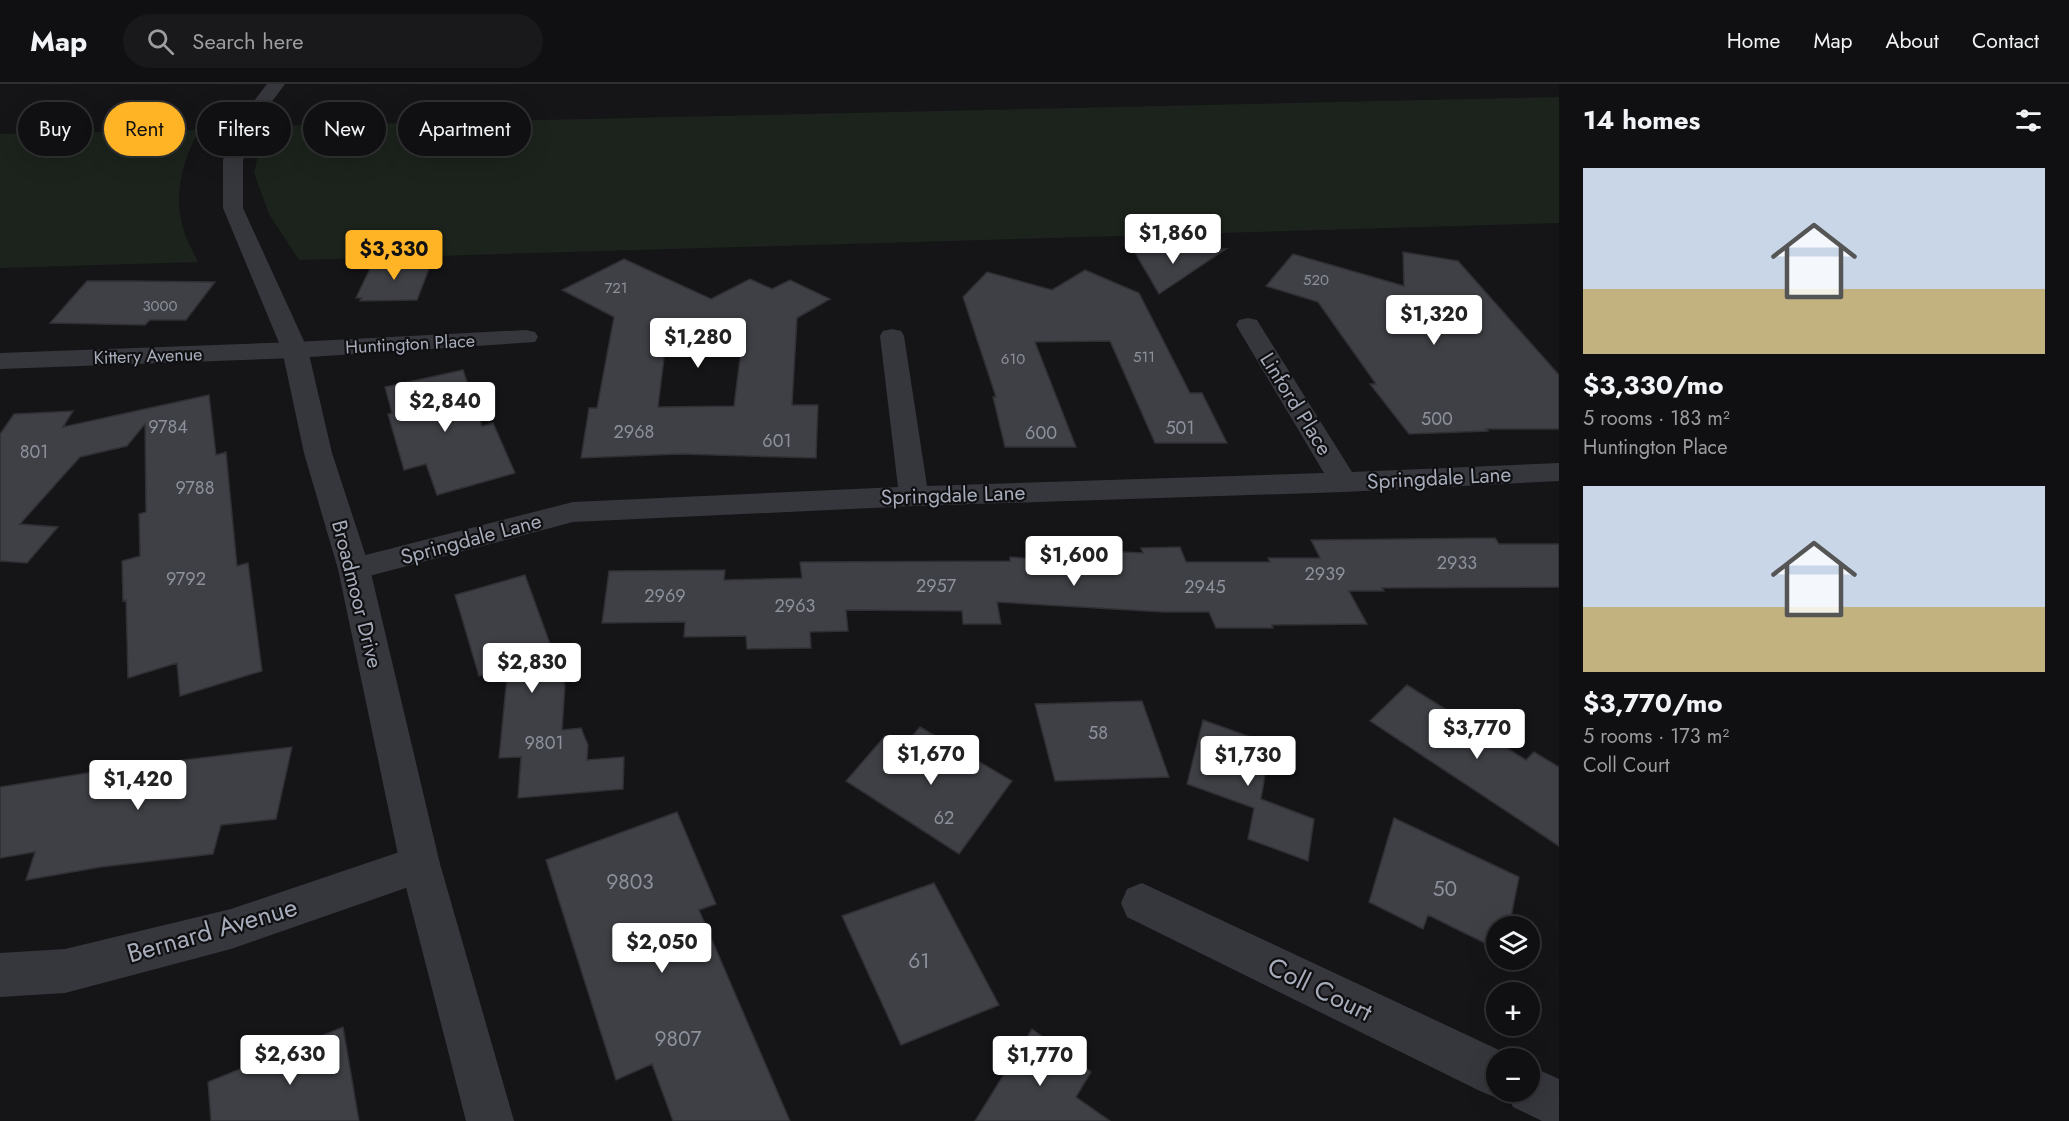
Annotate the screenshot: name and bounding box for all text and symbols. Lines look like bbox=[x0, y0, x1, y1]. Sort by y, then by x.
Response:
search box bbox=[123, 14, 543, 68]
text: Map bbox=[30, 21, 87, 62]
icon: search bbox=[144, 25, 177, 58]
text: Search here bbox=[192, 25, 304, 57]
text: Home bbox=[1727, 26, 1780, 56]
text: Map bbox=[1813, 26, 1853, 56]
text: About bbox=[1886, 26, 1939, 56]
text: Contact bbox=[1972, 26, 2039, 56]
text: 14 homes bbox=[1583, 101, 1700, 139]
chip: Buy bbox=[18, 102, 92, 156]
chip: Rent bbox=[104, 102, 185, 156]
chip: Filters bbox=[197, 102, 291, 156]
chip: New bbox=[303, 102, 386, 156]
chip: Apartment bbox=[398, 102, 531, 156]
icon: filters bbox=[2012, 104, 2045, 137]
icon: home bbox=[1760, 207, 1868, 315]
pin: $1,860 bbox=[1124, 214, 1222, 265]
text: $1,860 bbox=[1139, 219, 1207, 248]
pin: $3,330 bbox=[345, 230, 443, 281]
text: $3,330 bbox=[359, 235, 429, 264]
house number: 520 bbox=[1303, 269, 1329, 291]
house number: 721 bbox=[604, 277, 628, 299]
house number: 3000 bbox=[142, 295, 178, 317]
pin: $1,320 bbox=[1385, 295, 1483, 346]
text: $1,320 bbox=[1400, 300, 1468, 329]
pin: $1,280 bbox=[649, 318, 747, 369]
text: $1,280 bbox=[664, 323, 732, 352]
street label: Huntington Place bbox=[344, 328, 476, 360]
street label: Kittery Avenue bbox=[93, 341, 203, 371]
house number: 511 bbox=[1133, 346, 1155, 368]
street label: Linford Place bbox=[1252, 347, 1340, 461]
house number: 610 bbox=[1001, 348, 1025, 370]
text: $3,330/mo bbox=[1583, 366, 1724, 404]
pin: $2,840 bbox=[396, 382, 494, 433]
text: $2,840 bbox=[409, 387, 481, 416]
text: 5 rooms · 183 m² bbox=[1583, 404, 1730, 433]
house number: 500 bbox=[1421, 406, 1453, 432]
house number: 9784 bbox=[148, 414, 188, 440]
house number: 501 bbox=[1165, 415, 1195, 441]
house number: 2968 bbox=[614, 419, 654, 445]
house number: 600 bbox=[1025, 420, 1057, 446]
house number: 601 bbox=[762, 428, 792, 454]
text: Huntington Place bbox=[1583, 433, 1727, 462]
house number: 801 bbox=[20, 439, 48, 465]
street label: Springdale Lane bbox=[1366, 459, 1512, 497]
house number: 9788 bbox=[176, 475, 214, 501]
street label: Springdale Lane bbox=[880, 477, 1026, 513]
street label: Springdale Lane bbox=[397, 506, 545, 572]
street label: Broadmoor Drive bbox=[324, 517, 390, 671]
icon: home bbox=[1760, 525, 1868, 633]
pin: $1,600 bbox=[1025, 536, 1123, 587]
text: $1,600 bbox=[1040, 541, 1108, 570]
house number: 2933 bbox=[1437, 550, 1477, 576]
house number: 2939 bbox=[1305, 561, 1345, 587]
house number: 9792 bbox=[166, 566, 206, 592]
house number: 2957 bbox=[916, 573, 957, 599]
house number: 2945 bbox=[1184, 574, 1226, 600]
house number: 2969 bbox=[644, 583, 686, 609]
house number: 2963 bbox=[775, 593, 816, 619]
pin: $2,830 bbox=[483, 643, 581, 694]
text: $2,830 bbox=[497, 648, 567, 677]
text: $3,770/mo bbox=[1583, 684, 1723, 722]
pin: $3,770 bbox=[1428, 709, 1526, 760]
text: $3,770 bbox=[1443, 714, 1511, 743]
house number: 58 bbox=[1088, 720, 1108, 746]
text: 5 rooms · 173 m² bbox=[1583, 722, 1729, 751]
house number: 9801 bbox=[524, 730, 564, 756]
pin: $1,670 bbox=[882, 735, 980, 786]
pin: $1,730 bbox=[1199, 736, 1297, 787]
text: $1,670 bbox=[897, 740, 965, 769]
text: $1,730 bbox=[1215, 741, 1281, 770]
text: Coll Court bbox=[1583, 751, 1670, 780]
pin: $1,420 bbox=[89, 760, 187, 811]
text: $1,420 bbox=[103, 765, 173, 794]
house number: 62 bbox=[934, 805, 954, 831]
house number: 9803 bbox=[606, 867, 654, 897]
house number: 50 bbox=[1433, 874, 1457, 904]
street label: Bernard Avenue bbox=[122, 888, 302, 972]
map controls bbox=[1486, 916, 1540, 1102]
button: layers bbox=[1486, 916, 1540, 970]
pin: $2,050 bbox=[613, 923, 711, 974]
text: $2,050 bbox=[626, 928, 698, 957]
house number: 61 bbox=[908, 946, 930, 976]
street label: Coll Court bbox=[1261, 947, 1380, 1031]
button: + bbox=[1486, 982, 1540, 1036]
house number: 9807 bbox=[654, 1024, 702, 1054]
pin: $2,630 bbox=[241, 1035, 339, 1086]
pin: $1,770 bbox=[991, 1036, 1089, 1087]
text: $2,630 bbox=[254, 1040, 326, 1069]
text: $1,770 bbox=[1007, 1041, 1073, 1070]
button: − bbox=[1486, 1048, 1540, 1102]

